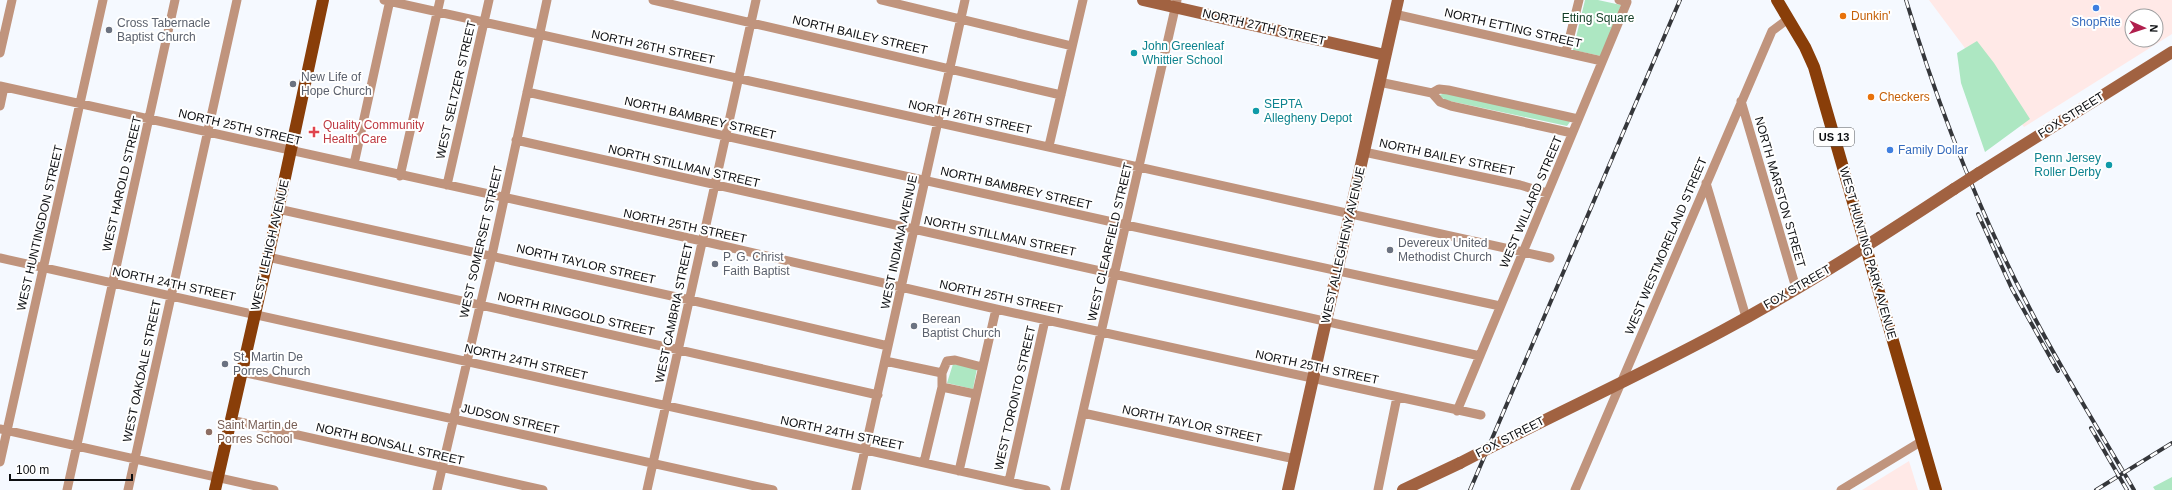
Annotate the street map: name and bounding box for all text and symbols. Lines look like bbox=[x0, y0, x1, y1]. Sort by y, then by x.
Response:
marker: ShopRite bbox=[2091, 3, 2101, 13]
street label: NORTH ETTING STREET bbox=[1443, 5, 1584, 51]
street label: NORTH 27TH STREET bbox=[1201, 6, 1328, 48]
north arrow bbox=[2124, 8, 2164, 48]
place label: Dunkin' bbox=[1851, 9, 1891, 23]
park label: Etting Square bbox=[1562, 11, 1635, 25]
marker: Dunkin' bbox=[1838, 11, 1848, 21]
street label: NORTH BAILEY STREET bbox=[791, 13, 930, 58]
place label: ShopRite bbox=[2071, 15, 2121, 29]
place label: Cross Tabernacle Baptist Church bbox=[117, 16, 210, 44]
street label: WEST SELTZER STREET bbox=[433, 19, 479, 161]
text: N bbox=[2148, 24, 2160, 33]
marker: Cross Tabernacle Baptist Church bbox=[104, 25, 114, 35]
street label: NORTH 26TH STREET bbox=[590, 27, 717, 67]
place label: John Greenleaf Whittier School bbox=[1142, 39, 1225, 67]
marker: John Greenleaf Whittier School bbox=[1129, 48, 1139, 58]
place label: New Life of Hope Church bbox=[301, 70, 372, 98]
marker: New Life of Hope Church bbox=[288, 79, 298, 89]
street label: FOX STREET bbox=[2035, 89, 2107, 141]
place label: Checkers bbox=[1879, 90, 1930, 104]
marker: Checkers bbox=[1866, 92, 1876, 102]
street label: NORTH BAMBREY STREET bbox=[623, 94, 778, 142]
street label: NORTH 26TH STREET bbox=[907, 97, 1034, 137]
place label: SEPTA Allegheny Depot bbox=[1264, 97, 1353, 125]
street label: NORTH 25TH STREET bbox=[177, 106, 304, 148]
marker: SEPTA Allegheny Depot bbox=[1251, 106, 1261, 116]
street label: WEST HAROLD STREET bbox=[100, 114, 145, 253]
street label: NORTH MARSTON STREET bbox=[1752, 115, 1808, 270]
place label: Quality Community Health Care bbox=[323, 118, 424, 146]
marker: Quality Community Health Care bbox=[308, 126, 320, 138]
road number: US 13 bbox=[1814, 128, 1854, 146]
street label: WEST WILLARD STREET bbox=[1497, 133, 1565, 270]
street label: NORTH BAILEY STREET bbox=[1378, 136, 1517, 178]
street label: NORTH STILLMAN STREET bbox=[607, 142, 762, 190]
street label: WEST HUNTINGDON STREET bbox=[14, 143, 66, 312]
place label: Family Dollar bbox=[1898, 143, 1968, 157]
marker: Family Dollar bbox=[1885, 145, 1895, 155]
place label: Penn Jersey Roller Derby bbox=[2034, 151, 2101, 179]
street label: WEST WESTMORELAND STREET bbox=[1622, 155, 1710, 337]
marker: Penn Jersey Roller Derby bbox=[2104, 160, 2114, 170]
street label: WEST CLEARFIELD STREET bbox=[1085, 161, 1135, 323]
street label: WEST SOMERSET STREET bbox=[457, 164, 505, 319]
street label: NORTH BAMBREY STREET bbox=[939, 164, 1094, 212]
street label: WEST ALLEGHENY AVENUE bbox=[1318, 165, 1368, 325]
street label: WEST HUNTING PARK AVENUE bbox=[1837, 165, 1899, 341]
street label: WEST INDIANA AVENUE bbox=[878, 174, 920, 310]
street label: WEST LEHIGH AVENUE bbox=[248, 178, 292, 312]
street label: NORTH 25TH STREET bbox=[622, 206, 749, 246]
street label: NORTH STILLMAN STREET bbox=[923, 213, 1078, 259]
place label: Devereux United Methodist Church bbox=[1398, 236, 1492, 264]
street label: NORTH TAYLOR STREET bbox=[515, 241, 658, 287]
street label: WEST CAMBRIA STREET bbox=[652, 241, 696, 384]
marker: Devereux United Methodist Church bbox=[1385, 245, 1395, 255]
place label: P. G. Christ Faith Baptist bbox=[723, 250, 790, 278]
marker: P. G. Christ Faith Baptist bbox=[710, 259, 720, 269]
street label: FOX STREET bbox=[1761, 262, 1834, 312]
street label: NORTH 24TH STREET bbox=[111, 264, 238, 304]
street label: NORTH 25TH STREET bbox=[938, 277, 1065, 317]
street label: NORTH RINGGOLD STREET bbox=[496, 289, 656, 339]
street label: WEST OAKDALE STREET bbox=[120, 298, 164, 443]
place label: Berean Baptist Church bbox=[922, 312, 1001, 340]
marker: Berean Baptist Church bbox=[909, 321, 919, 331]
street label: WEST TORONTO STREET bbox=[992, 324, 1039, 472]
street label: NORTH 24TH STREET bbox=[463, 341, 590, 383]
street label: NORTH 25TH STREET bbox=[1254, 347, 1381, 387]
place label: St. Martin De Porres Church bbox=[233, 350, 310, 378]
marker: St. Martin De Porres Church bbox=[220, 359, 230, 369]
street label: JUDSON STREET bbox=[460, 401, 561, 437]
street label: NORTH TAYLOR STREET bbox=[1121, 402, 1264, 446]
street label: NORTH 24TH STREET bbox=[779, 413, 906, 453]
street label: FOX STREET bbox=[1473, 413, 1547, 460]
place label: Saint Martin de Porres School bbox=[217, 418, 298, 446]
street label: NORTH BONSALL STREET bbox=[315, 420, 466, 468]
marker: Saint Martin de Porres School bbox=[204, 427, 214, 437]
scale bar bbox=[10, 456, 132, 482]
text: 100 m bbox=[16, 463, 49, 477]

